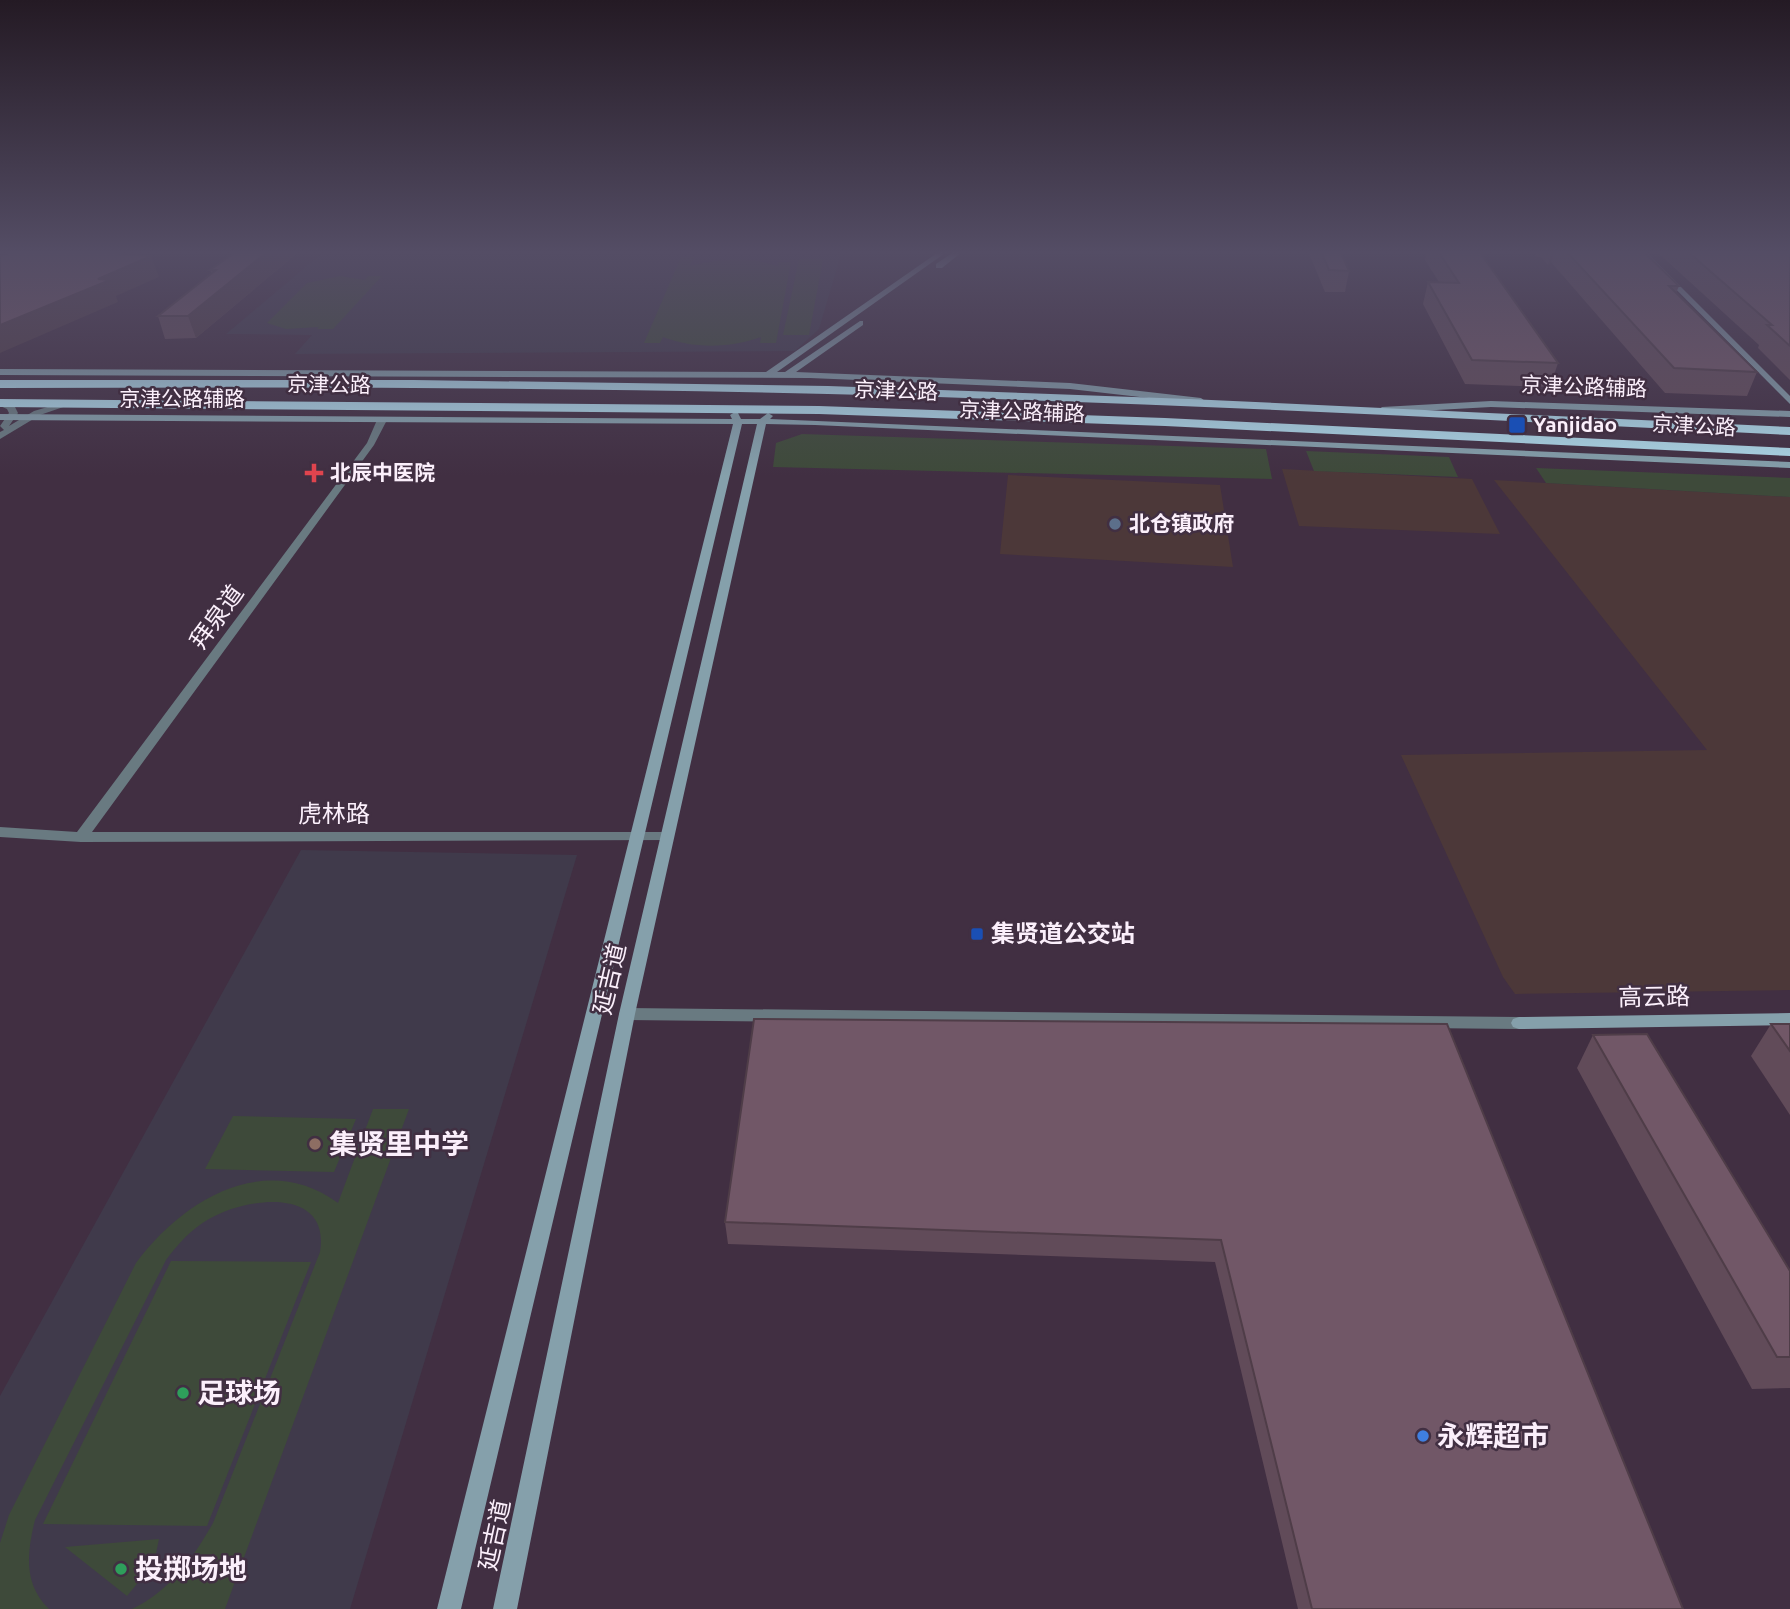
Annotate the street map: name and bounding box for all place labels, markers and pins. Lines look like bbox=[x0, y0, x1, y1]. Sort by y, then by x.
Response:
place label: Yanjidao bbox=[1533, 412, 1617, 436]
marker: Yanjidao bbox=[1507, 415, 1527, 435]
place label: 北辰中医院 bbox=[330, 460, 435, 484]
marker: 北辰中医院 bbox=[304, 463, 324, 483]
place label: 北仓镇政府 bbox=[1129, 511, 1234, 535]
marker: 北仓镇政府 bbox=[1107, 516, 1123, 532]
place label: 集贤道公交站 bbox=[991, 920, 1135, 947]
marker: 集贤道公交站 bbox=[969, 926, 985, 942]
place label: 集贤里中学 bbox=[329, 1128, 469, 1159]
marker: 集贤里中学 bbox=[307, 1136, 323, 1152]
place label: 足球场 bbox=[197, 1377, 281, 1408]
marker: 足球场 bbox=[175, 1385, 191, 1401]
place label: 永辉超市 bbox=[1437, 1420, 1549, 1451]
marker: 永辉超市 bbox=[1415, 1428, 1431, 1444]
place label: 投掷场地 bbox=[135, 1553, 247, 1584]
marker: 投掷场地 bbox=[113, 1561, 129, 1577]

